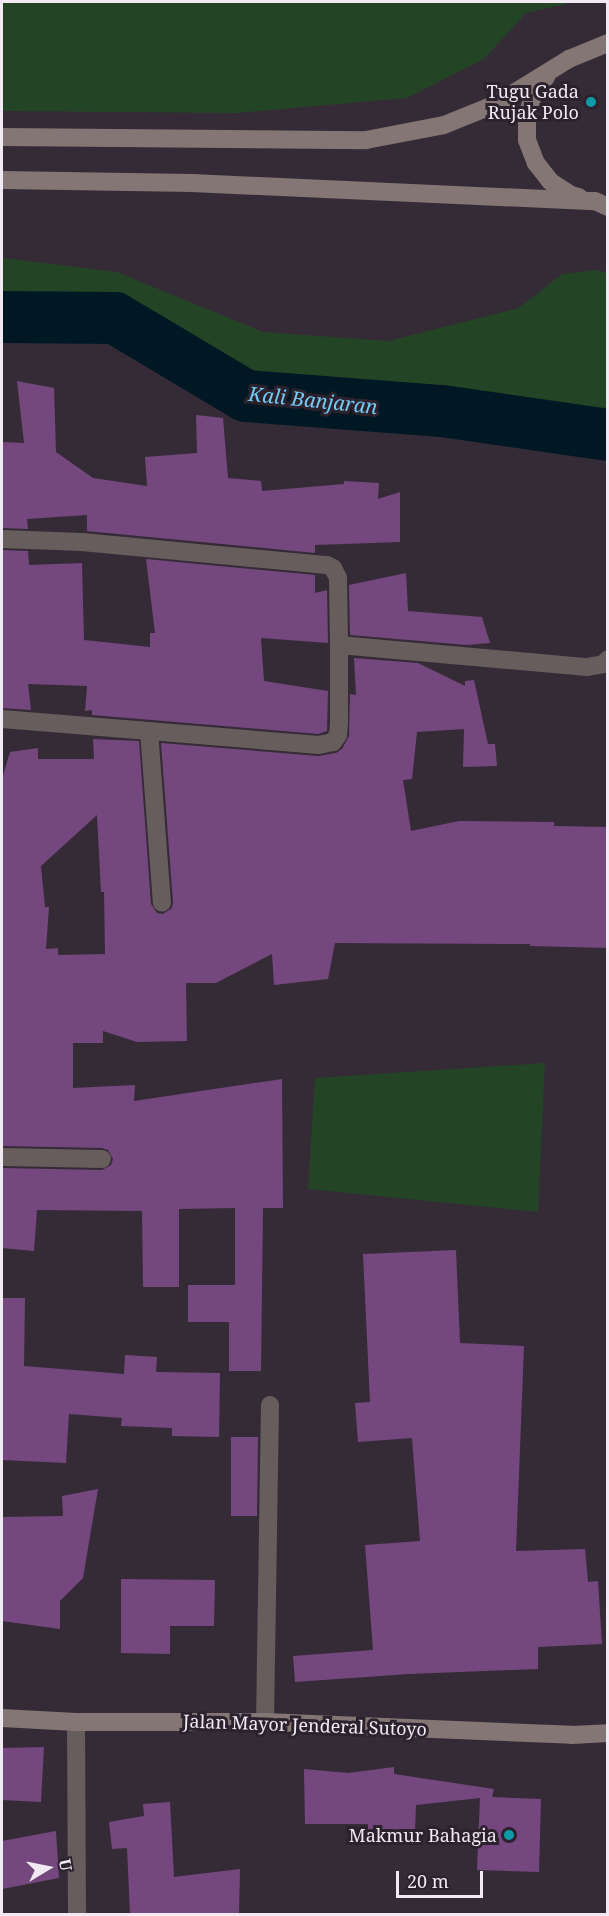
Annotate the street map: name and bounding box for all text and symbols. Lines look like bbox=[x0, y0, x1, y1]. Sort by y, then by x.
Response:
place label: Tugu Gada Rujak Polo bbox=[487, 81, 579, 124]
marker: Tugu Gada Rujak Polo bbox=[584, 95, 598, 109]
water label: Kali Banjaran bbox=[247, 381, 379, 419]
street label: Jalan Mayor Jenderal Sutoyo bbox=[183, 1710, 427, 1740]
place label: Makmur Bahagia bbox=[349, 1824, 497, 1846]
marker: Makmur Bahagia bbox=[502, 1828, 516, 1842]
north arrow bbox=[18, 1838, 78, 1898]
text: U bbox=[54, 1857, 78, 1873]
scale bar bbox=[399, 1859, 486, 1897]
text: 20 m bbox=[407, 1869, 449, 1893]

